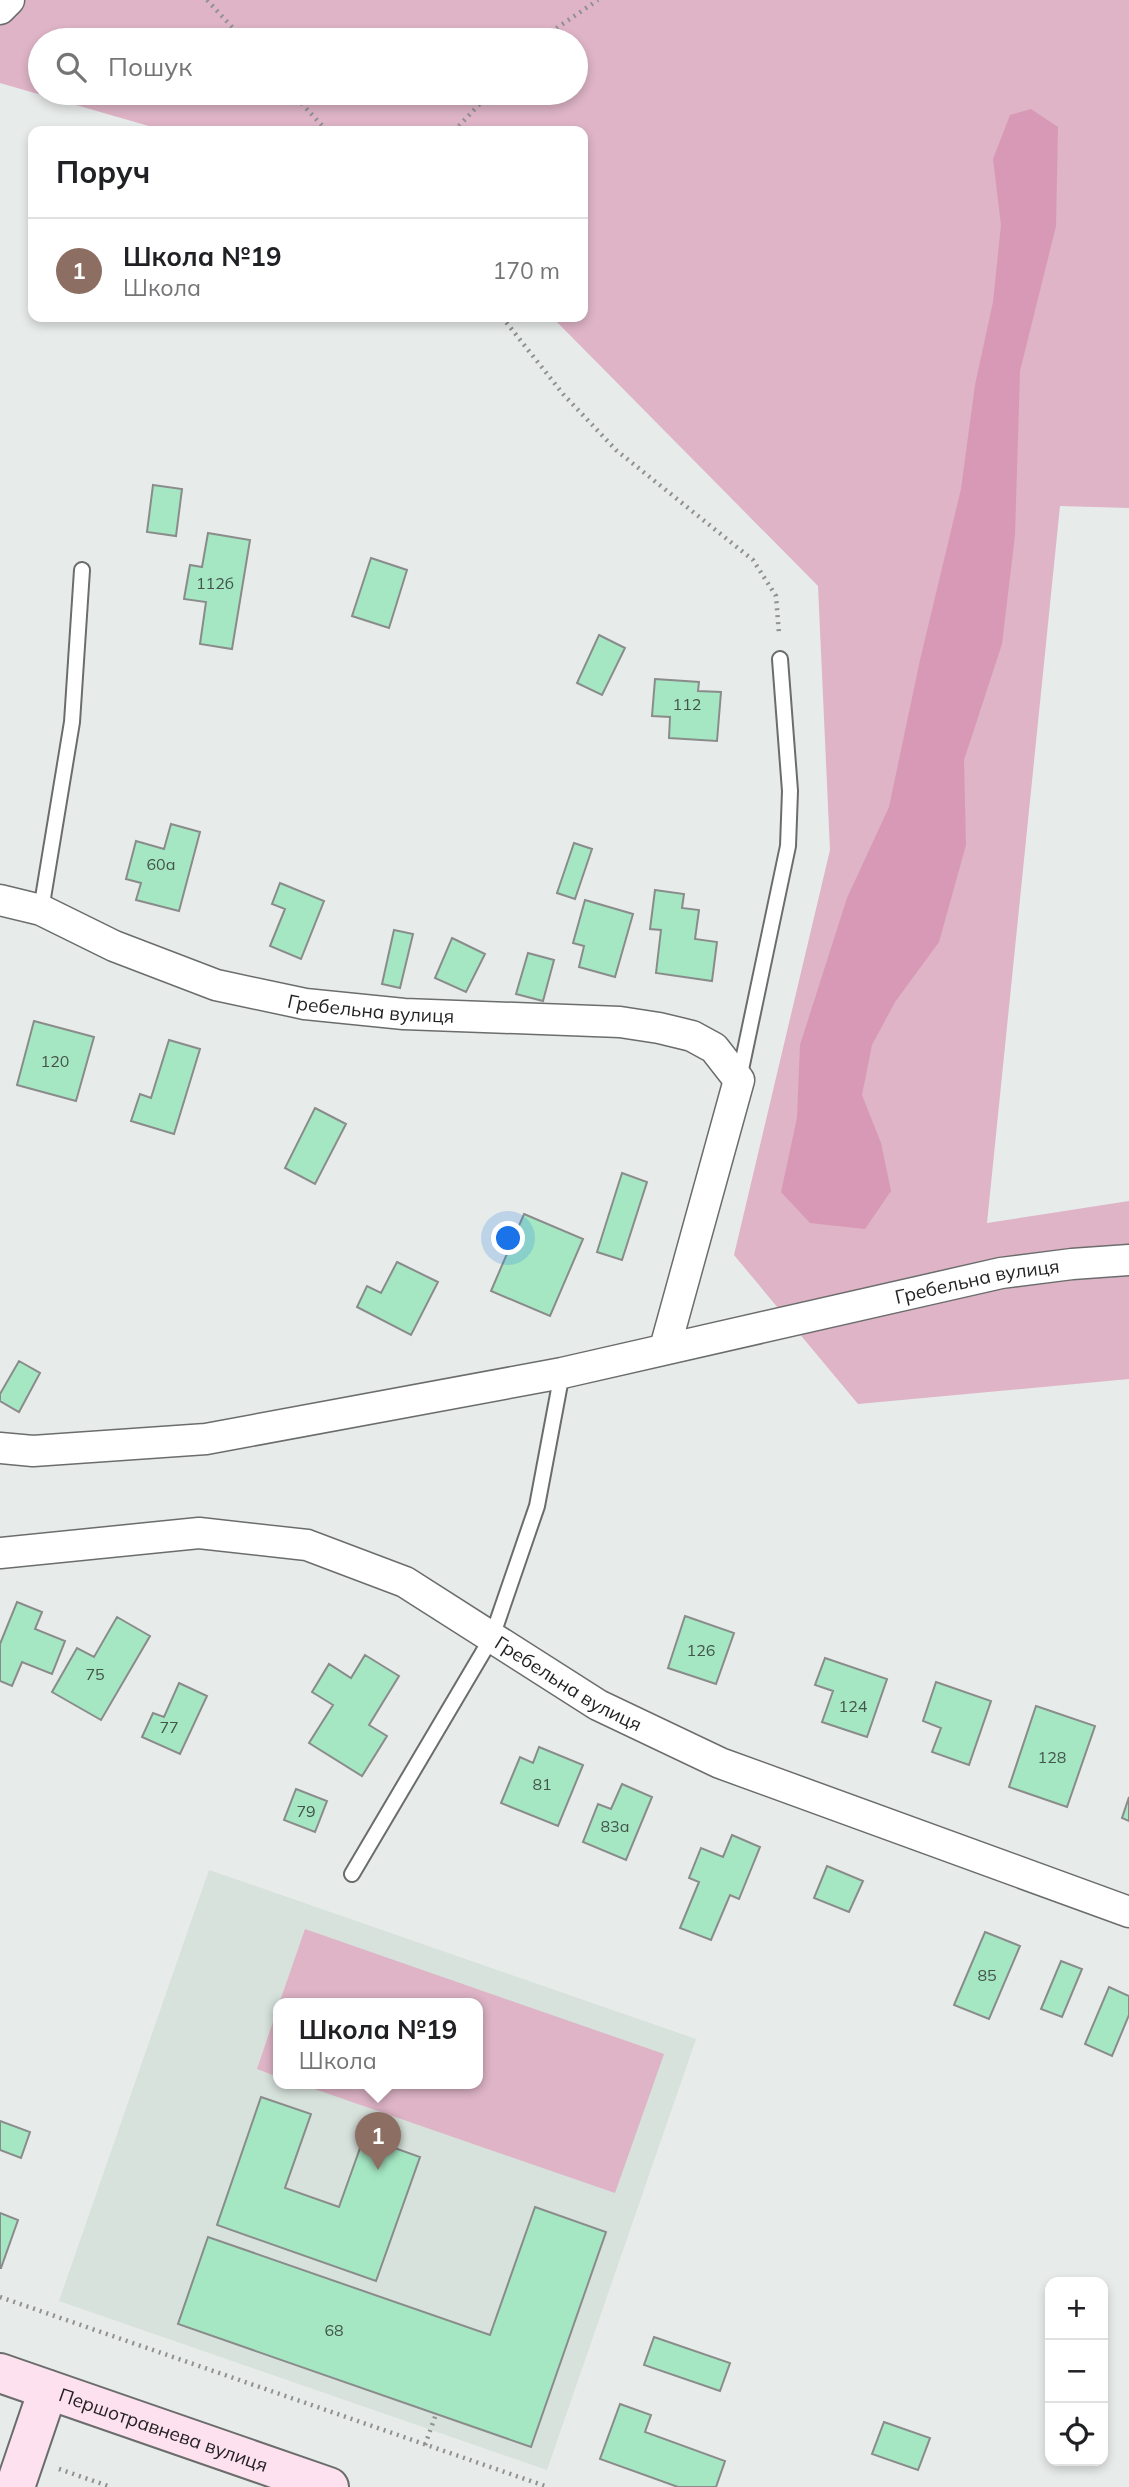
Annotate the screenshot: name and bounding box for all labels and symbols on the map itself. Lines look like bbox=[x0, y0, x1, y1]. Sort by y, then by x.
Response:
house number: 112б bbox=[196, 573, 234, 593]
house number: 112 bbox=[673, 694, 701, 714]
house number: 60а bbox=[147, 854, 175, 874]
street label: Гребельна вулиця bbox=[286, 989, 455, 1028]
house number: 120 bbox=[41, 1051, 69, 1071]
your location bbox=[491, 1221, 525, 1255]
street label: Гребельна вулиця bbox=[893, 1254, 1061, 1309]
street label: Гребельна вулиця bbox=[490, 1630, 646, 1736]
house number: 126 bbox=[687, 1640, 715, 1660]
house number: 75 bbox=[85, 1664, 105, 1684]
house number: 124 bbox=[839, 1696, 868, 1716]
house number: 77 bbox=[159, 1717, 179, 1737]
house number: 128 bbox=[1038, 1747, 1066, 1767]
house number: 81 bbox=[532, 1774, 552, 1794]
house number: 79 bbox=[296, 1801, 316, 1821]
house number: 83а bbox=[601, 1816, 629, 1836]
house number: 85 bbox=[977, 1965, 997, 1985]
pin: 1 bbox=[355, 2112, 401, 2170]
house number: 68 bbox=[324, 2320, 344, 2340]
street label: Першотравнева вулиця bbox=[56, 2382, 271, 2477]

